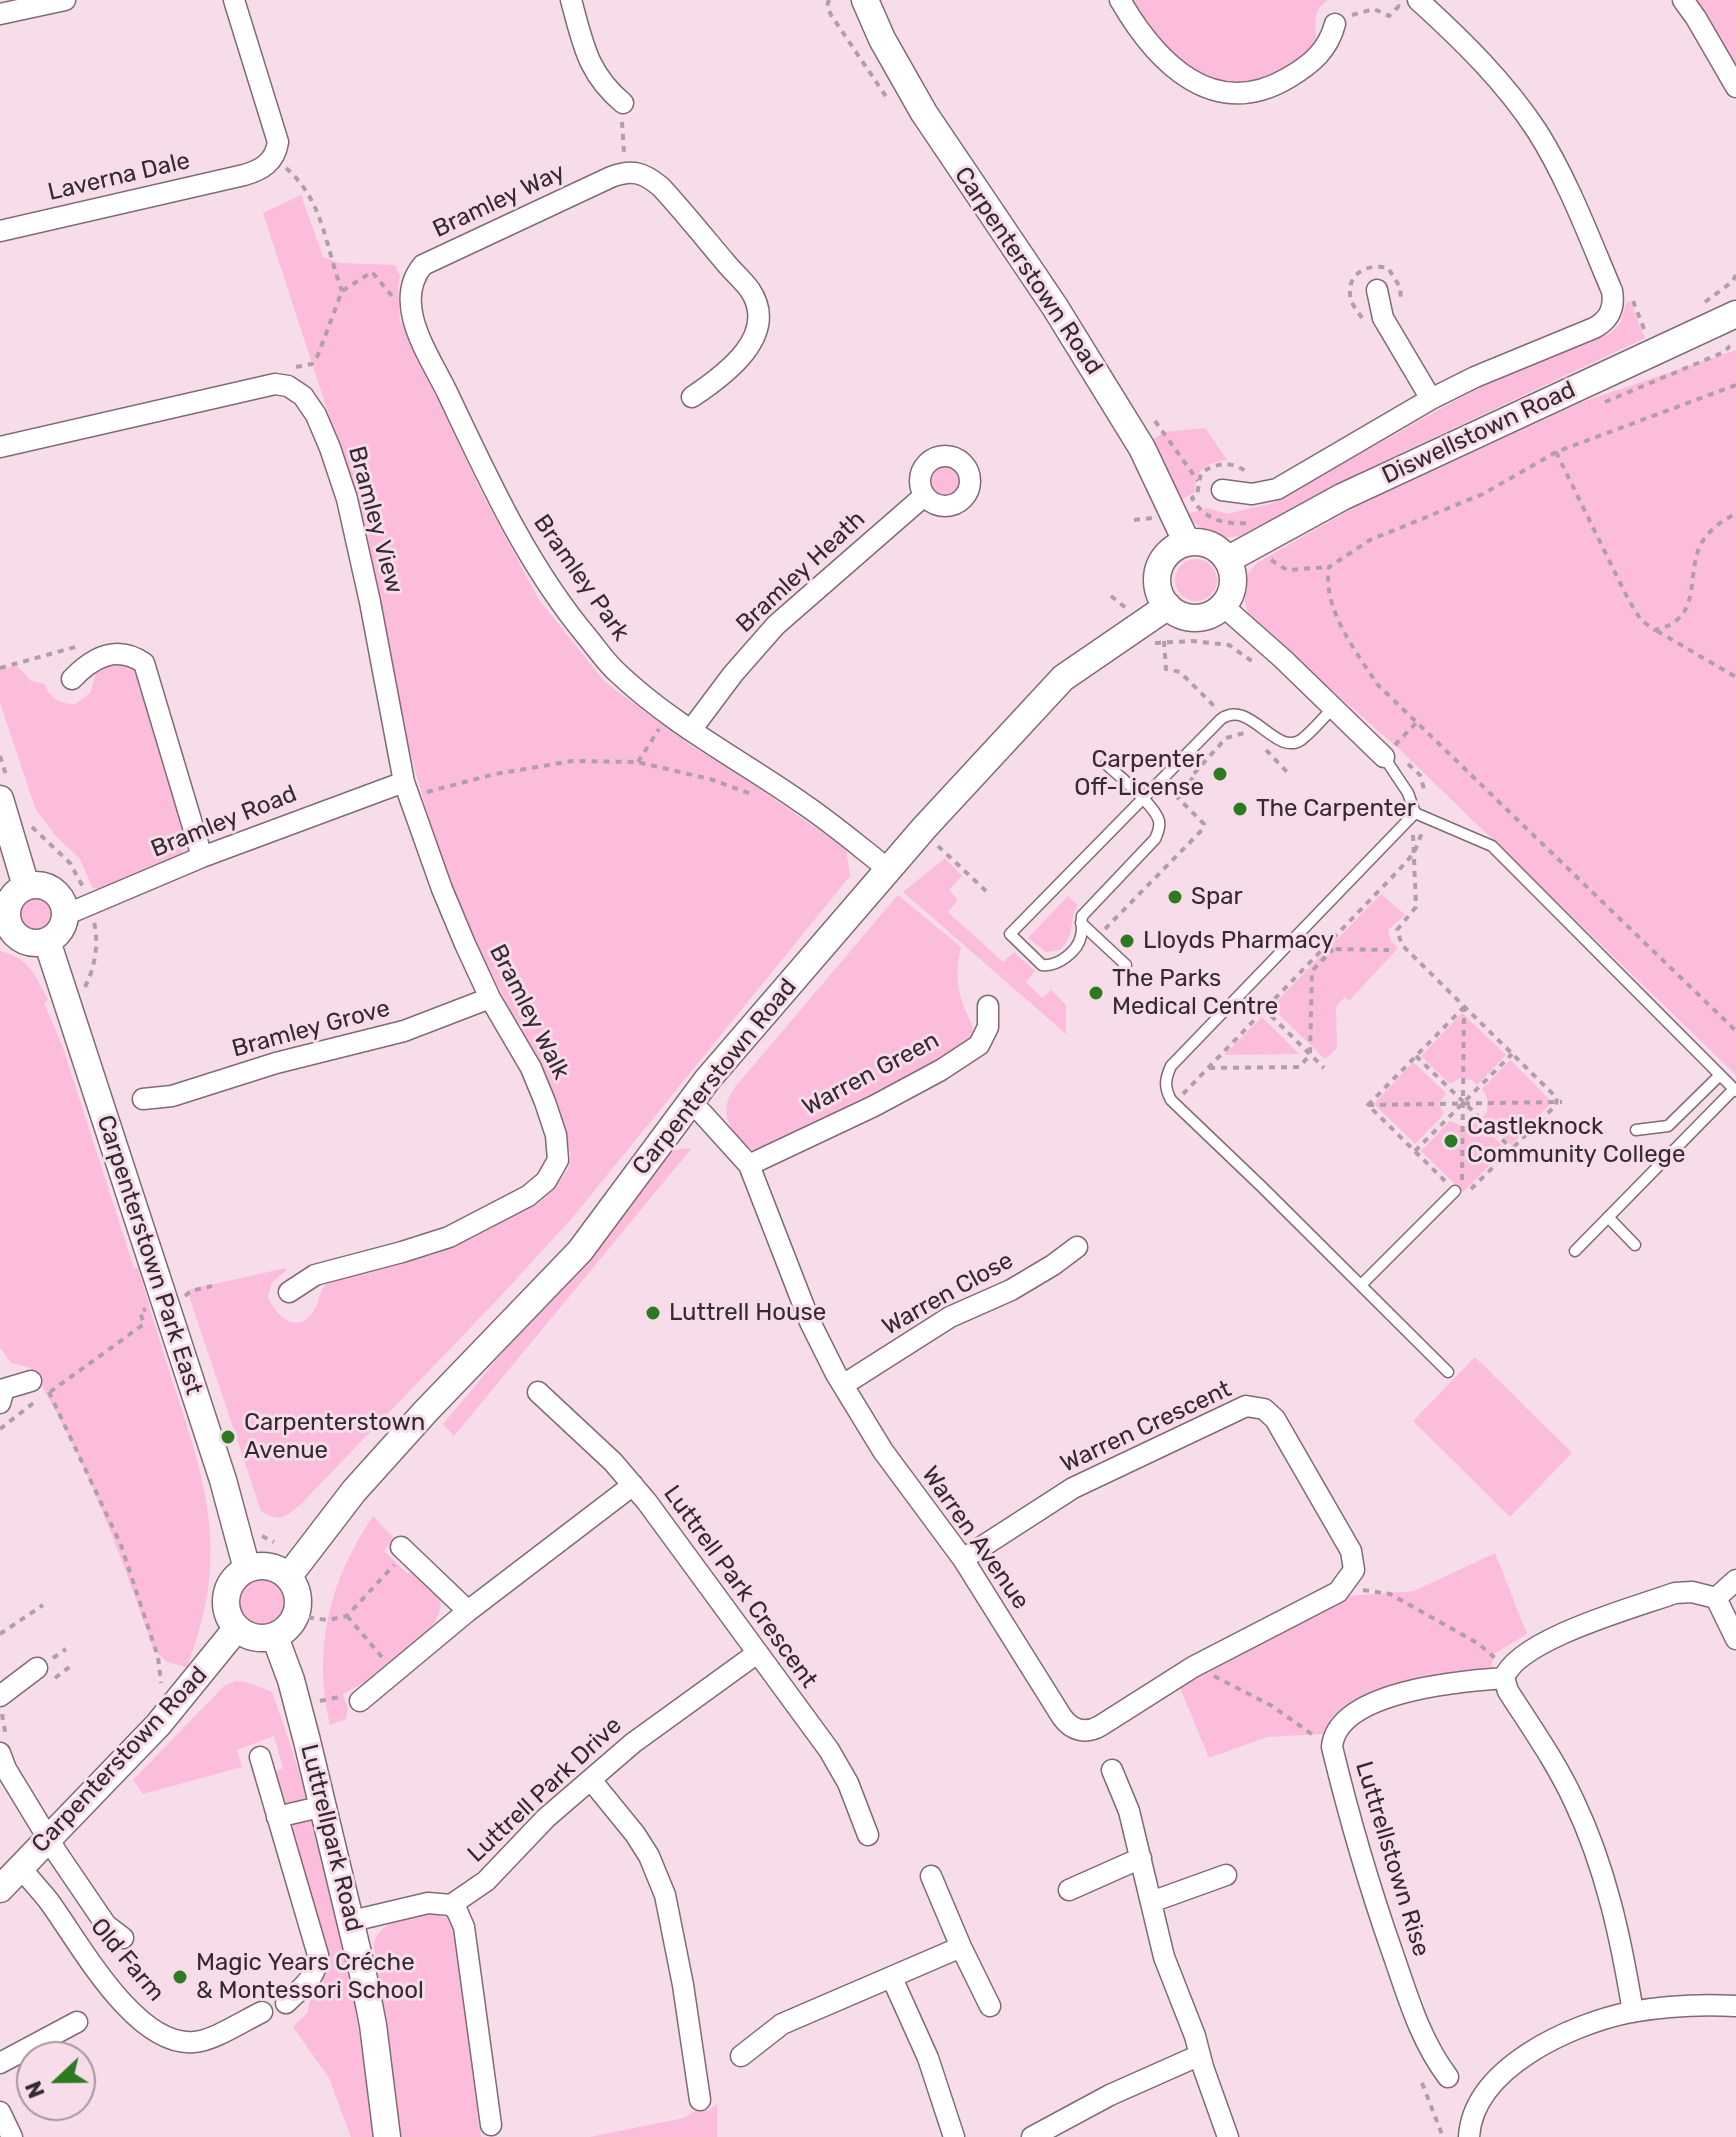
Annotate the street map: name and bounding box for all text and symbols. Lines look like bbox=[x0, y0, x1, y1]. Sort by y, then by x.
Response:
street label: Laverna Dale bbox=[45, 147, 193, 207]
street label: Bramley Way bbox=[428, 158, 570, 244]
street label: Carpenterstown Road bbox=[948, 162, 1108, 380]
street label: Diswellstown Road bbox=[1378, 376, 1580, 490]
street label: Bramley View bbox=[342, 443, 408, 597]
street label: Bramley Heath bbox=[731, 505, 871, 639]
street label: Bramley Park bbox=[527, 509, 635, 647]
place label: Carpenter Off-License bbox=[1074, 746, 1204, 802]
marker: Carpenter Off-License bbox=[1211, 765, 1229, 783]
street label: Bramley Road bbox=[147, 780, 301, 864]
place label: The Carpenter bbox=[1256, 795, 1416, 823]
marker: The Carpenter bbox=[1231, 800, 1249, 818]
place label: Spar bbox=[1191, 883, 1243, 911]
marker: Spar bbox=[1166, 888, 1184, 906]
place label: Lloyds Pharmacy bbox=[1143, 927, 1334, 955]
marker: Lloyds Pharmacy bbox=[1118, 932, 1136, 950]
street label: Bramley Walk bbox=[483, 940, 575, 1084]
place label: The Parks Medical Centre bbox=[1112, 965, 1278, 1021]
street label: Carpenterstown Road bbox=[627, 973, 803, 1181]
marker: The Parks Medical Centre bbox=[1087, 984, 1105, 1002]
street label: Bramley Grove bbox=[229, 994, 393, 1064]
street label: Warren Green bbox=[798, 1026, 944, 1122]
street label: Carpenterstown Park East bbox=[90, 1112, 208, 1398]
place label: Castleknock Community College bbox=[1467, 1113, 1685, 1169]
marker: Castleknock Community College bbox=[1442, 1132, 1460, 1150]
street label: Warren Close bbox=[878, 1246, 1018, 1342]
place label: Luttrell House bbox=[669, 1299, 826, 1327]
marker: Luttrell House bbox=[644, 1304, 662, 1322]
street label: Warren Crescent bbox=[1056, 1375, 1236, 1479]
place label: Carpenterstown Avenue bbox=[244, 1409, 425, 1465]
marker: Carpenterstown Avenue bbox=[219, 1428, 237, 1446]
street label: Warren Avenue bbox=[915, 1461, 1035, 1615]
street label: Luttrell Park Crescent bbox=[657, 1480, 823, 1694]
street label: Carpenterstown Road bbox=[26, 1661, 214, 1859]
street label: Luttrell Park Drive bbox=[462, 1711, 628, 1869]
street label: Luttrellpark Road bbox=[294, 1741, 368, 1935]
street label: Luttrellstown Rise bbox=[1349, 1758, 1435, 1960]
street label: Old Farm bbox=[84, 1913, 170, 2007]
place label: Magic Years Créche & Montessori School bbox=[196, 1949, 424, 2005]
marker: Magic Years Créche & Montessori School bbox=[171, 1968, 189, 1986]
north arrow bbox=[16, 2041, 96, 2121]
text: N bbox=[20, 2077, 51, 2102]

